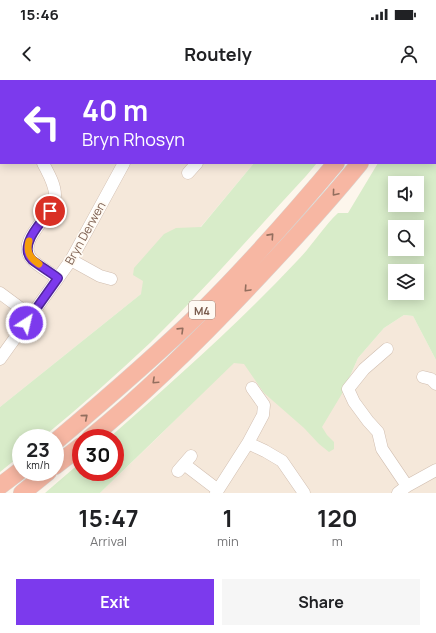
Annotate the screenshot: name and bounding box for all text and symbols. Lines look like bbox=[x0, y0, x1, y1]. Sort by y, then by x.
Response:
text: 15:46 bbox=[20, 4, 59, 25]
text: Routely bbox=[184, 42, 252, 66]
icon: back bbox=[16, 43, 38, 65]
icon: person bbox=[398, 43, 420, 65]
text: 40 m bbox=[82, 91, 148, 129]
icon: left bbox=[16, 96, 68, 148]
text: Bryn Rhosyn bbox=[82, 127, 185, 151]
map controls bbox=[388, 176, 424, 300]
button: sound bbox=[388, 176, 424, 212]
one-way arrow bbox=[332, 188, 339, 195]
pin bbox=[33, 194, 67, 228]
street label: Bryn Derwen bbox=[61, 198, 109, 268]
icon: arrive bbox=[39, 200, 61, 222]
button: search bbox=[388, 220, 424, 256]
one-way arrow bbox=[267, 233, 274, 241]
button: layers bbox=[388, 264, 424, 300]
one-way arrow bbox=[245, 284, 252, 292]
road number: M4 bbox=[189, 301, 215, 319]
position arrow bbox=[5, 302, 47, 344]
one-way arrow bbox=[176, 327, 184, 335]
one-way arrow bbox=[152, 376, 160, 383]
one-way arrow bbox=[80, 414, 87, 421]
speed limit sign: 30 bbox=[72, 429, 124, 481]
text: 23 bbox=[26, 436, 50, 463]
text: km/h bbox=[26, 458, 50, 472]
text: 15:47 bbox=[78, 501, 139, 534]
text: 1 bbox=[223, 501, 233, 534]
text: 120 bbox=[317, 501, 358, 534]
text: Arrival bbox=[90, 532, 127, 550]
text: min bbox=[217, 532, 239, 550]
text: m bbox=[332, 532, 343, 550]
button: Exit bbox=[16, 579, 214, 625]
button: Share bbox=[222, 579, 420, 625]

